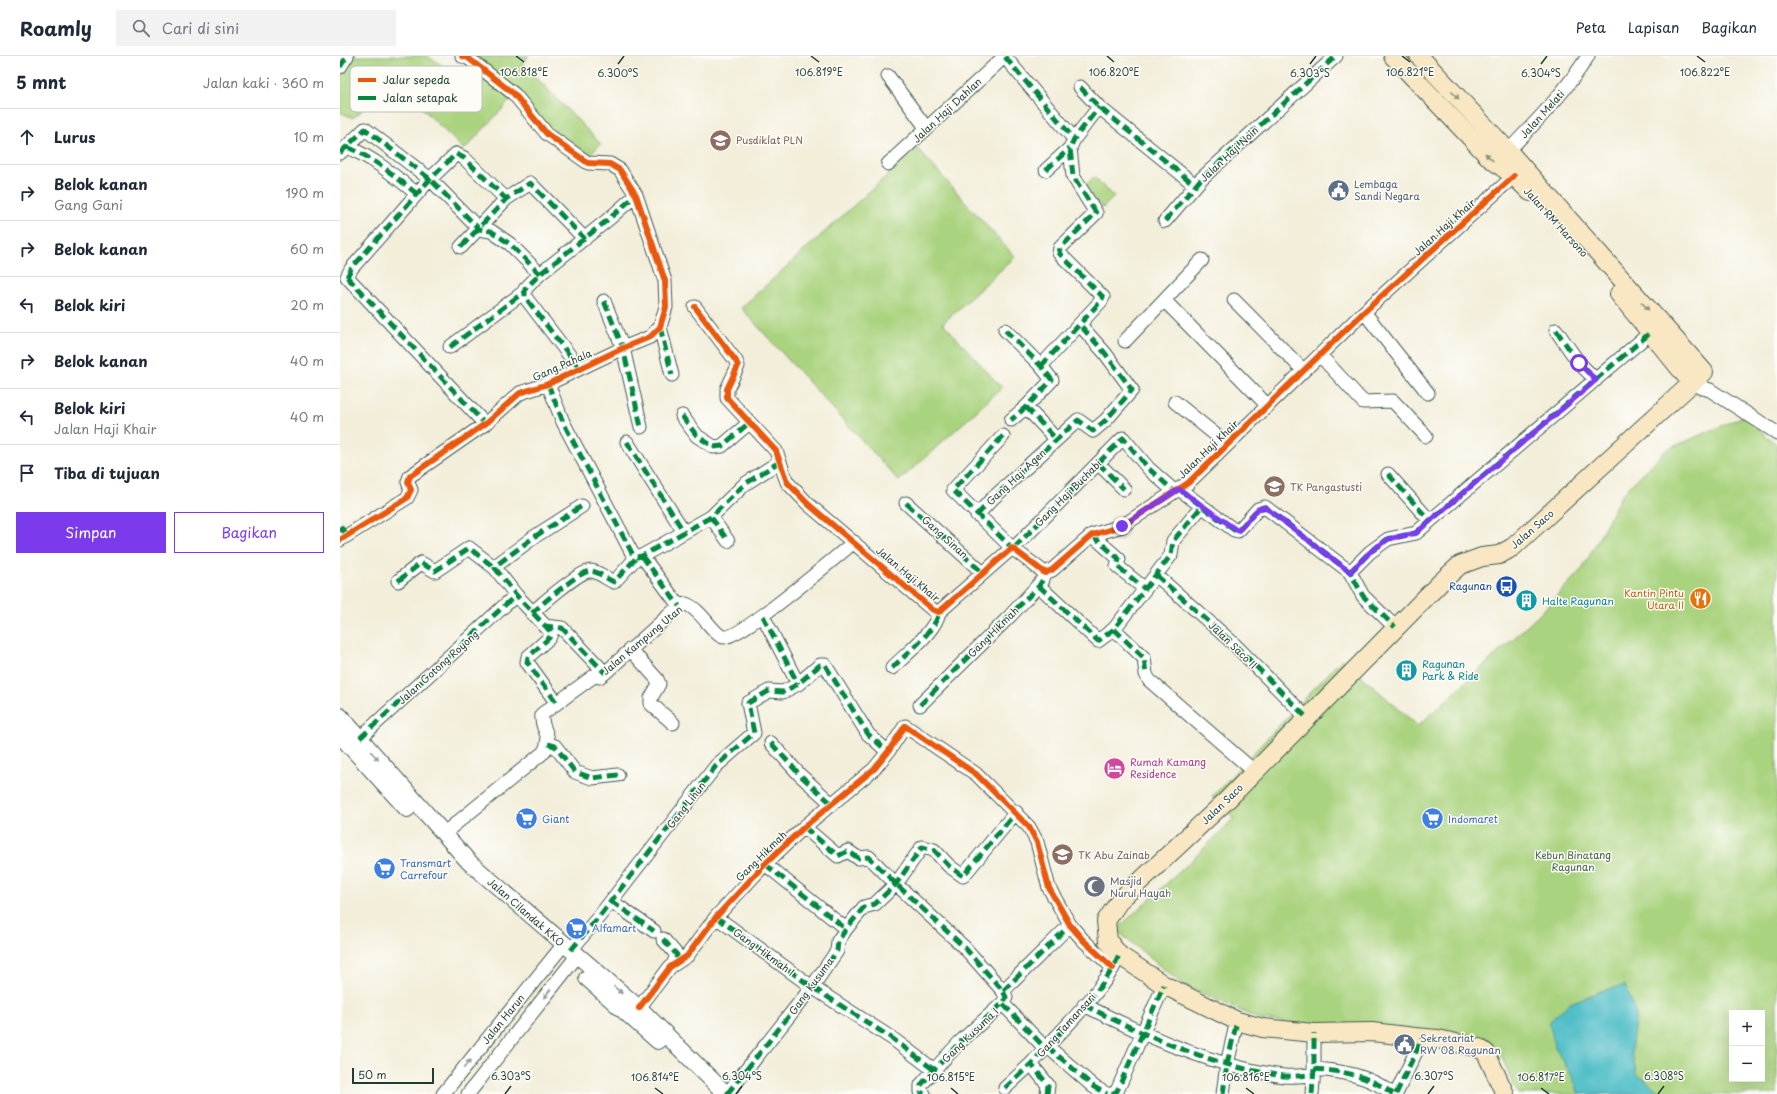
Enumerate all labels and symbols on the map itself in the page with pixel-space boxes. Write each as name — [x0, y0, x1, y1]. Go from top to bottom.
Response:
text: 106.818°E — [500, 64, 548, 79]
text: 106.819°E — [795, 64, 843, 79]
text: 106.820°E — [1088, 64, 1140, 79]
text: 106.821°E — [1386, 64, 1434, 79]
text: 106.822°E — [1680, 64, 1730, 79]
text: 6.300°S — [597, 65, 639, 80]
text: 6.303°S — [1290, 65, 1330, 80]
text: 6.304°S — [1521, 65, 1561, 80]
legend — [350, 66, 482, 112]
text: Jalur sepeda — [383, 71, 450, 88]
street label: Jalan Haji Dahlan — [909, 74, 985, 146]
street label: Jalan Melati — [1516, 86, 1567, 141]
text: Jalan setapak — [383, 89, 458, 106]
one-way arrow — [1450, 90, 1459, 100]
street label: Jalan Haji Noin — [1196, 122, 1261, 185]
school or university icon: Pusdiklat PLN — [707, 127, 733, 153]
place label: Pusdiklat PLN — [736, 132, 803, 147]
one-way arrow — [1484, 152, 1494, 162]
place label: Lembaga Sandi Negara — [1354, 176, 1420, 203]
public building icon: Lembaga Sandi Negara — [1326, 177, 1352, 203]
street label: Jalan RM Harsono — [1521, 183, 1592, 260]
street label: Jalan Haji Khair — [1409, 194, 1478, 259]
one-way arrow — [1640, 301, 1649, 311]
street label: Gang Pahala — [530, 345, 594, 384]
route start — [1570, 354, 1588, 372]
street label: Jalan Haji Khair — [1174, 416, 1242, 481]
street label: Gang Haji Agen — [983, 445, 1049, 508]
street label: Gang Haji Buchabi — [1031, 456, 1105, 530]
school or university icon: TK Pangastusti — [1262, 474, 1288, 500]
place label: TK Pangastusti — [1290, 479, 1362, 494]
street label: Jalan Saco — [1507, 505, 1557, 552]
street label: Gang Sinan — [919, 512, 972, 561]
route end — [1113, 517, 1131, 535]
street label: Jalan Haji Khair — [873, 543, 944, 605]
bus stop icon: Ragunan — [1494, 573, 1520, 599]
place label: Ragunan — [1449, 578, 1492, 593]
place label: Kantin Pintu Utara II — [1624, 585, 1684, 612]
restaurant icon: Kantin Pintu Utara II — [1687, 586, 1713, 612]
building icon: Halte Ragunan — [1513, 588, 1539, 614]
place label: Halte Ragunan — [1542, 593, 1614, 608]
street label: Jalan Kampung Utan — [598, 601, 685, 678]
street label: Gang Hikmah — [964, 603, 1022, 660]
street label: Jalan Saco II — [1206, 618, 1261, 672]
street label: Jalan Gotong Royong — [394, 626, 482, 708]
place label: Ragunan Park & Ride — [1422, 656, 1479, 683]
building icon: Ragunan Park & Ride — [1393, 657, 1419, 683]
one-way arrow — [370, 750, 379, 761]
place label: Rumah Kamang Residence — [1130, 754, 1206, 781]
hotel icon: Rumah Kamang Residence — [1102, 755, 1128, 781]
street label: Gang Lihun — [663, 778, 709, 831]
street label: Jalan Saco — [1197, 780, 1246, 827]
supermarket icon: Giant — [513, 806, 539, 832]
supermarket icon: Indomaret — [1419, 806, 1445, 832]
place label: Giant — [542, 811, 569, 826]
place label: Indomaret — [1448, 811, 1498, 826]
street label: Gang Hikmah — [732, 827, 790, 884]
school or university icon: TK Abu Zainab — [1049, 842, 1075, 868]
place label: TK Abu Zainab — [1078, 847, 1150, 862]
park label: Kebun Binatang Ragunan — [1535, 847, 1611, 874]
place label: Transmart Carrefour — [400, 855, 451, 882]
supermarket icon: Transmart Carrefour — [371, 856, 397, 882]
place label: Masjid Nurul Hayah — [1110, 873, 1171, 900]
street label: Jalan Cilandak KKO — [485, 874, 568, 949]
mosque icon: Masjid Nurul Hayah — [1082, 874, 1108, 900]
supermarket icon: Alfamart — [564, 915, 590, 941]
place label: Alfamart — [592, 920, 636, 935]
street label: Gang Hikmah I — [730, 924, 798, 979]
street label: Gang Kusuma — [785, 953, 837, 1017]
one-way arrow — [612, 985, 623, 994]
one-way arrow — [542, 989, 551, 1000]
street label: Gang Tamansari — [1033, 989, 1099, 1060]
street label: Jalan Harun — [478, 990, 527, 1047]
street label: Gang Kusuma I — [938, 1004, 1001, 1066]
place label: Sekretariat RW 08 Ragunan — [1420, 1030, 1501, 1057]
public building icon: Sekretariat RW 08 Ragunan — [1391, 1031, 1417, 1057]
one-way arrow — [463, 1058, 472, 1069]
scale bar — [352, 1066, 434, 1085]
text: 6.303°S — [491, 1068, 531, 1083]
text: 6.304°S — [722, 1068, 762, 1083]
text: 6.307°S — [1414, 1068, 1454, 1083]
text: 6.308°S — [1644, 1068, 1684, 1083]
text: 106.814°E — [631, 1069, 679, 1084]
text: 106.815°E — [927, 1069, 975, 1084]
text: 106.816°E — [1222, 1069, 1270, 1084]
text: 106.817°E — [1517, 1069, 1565, 1084]

